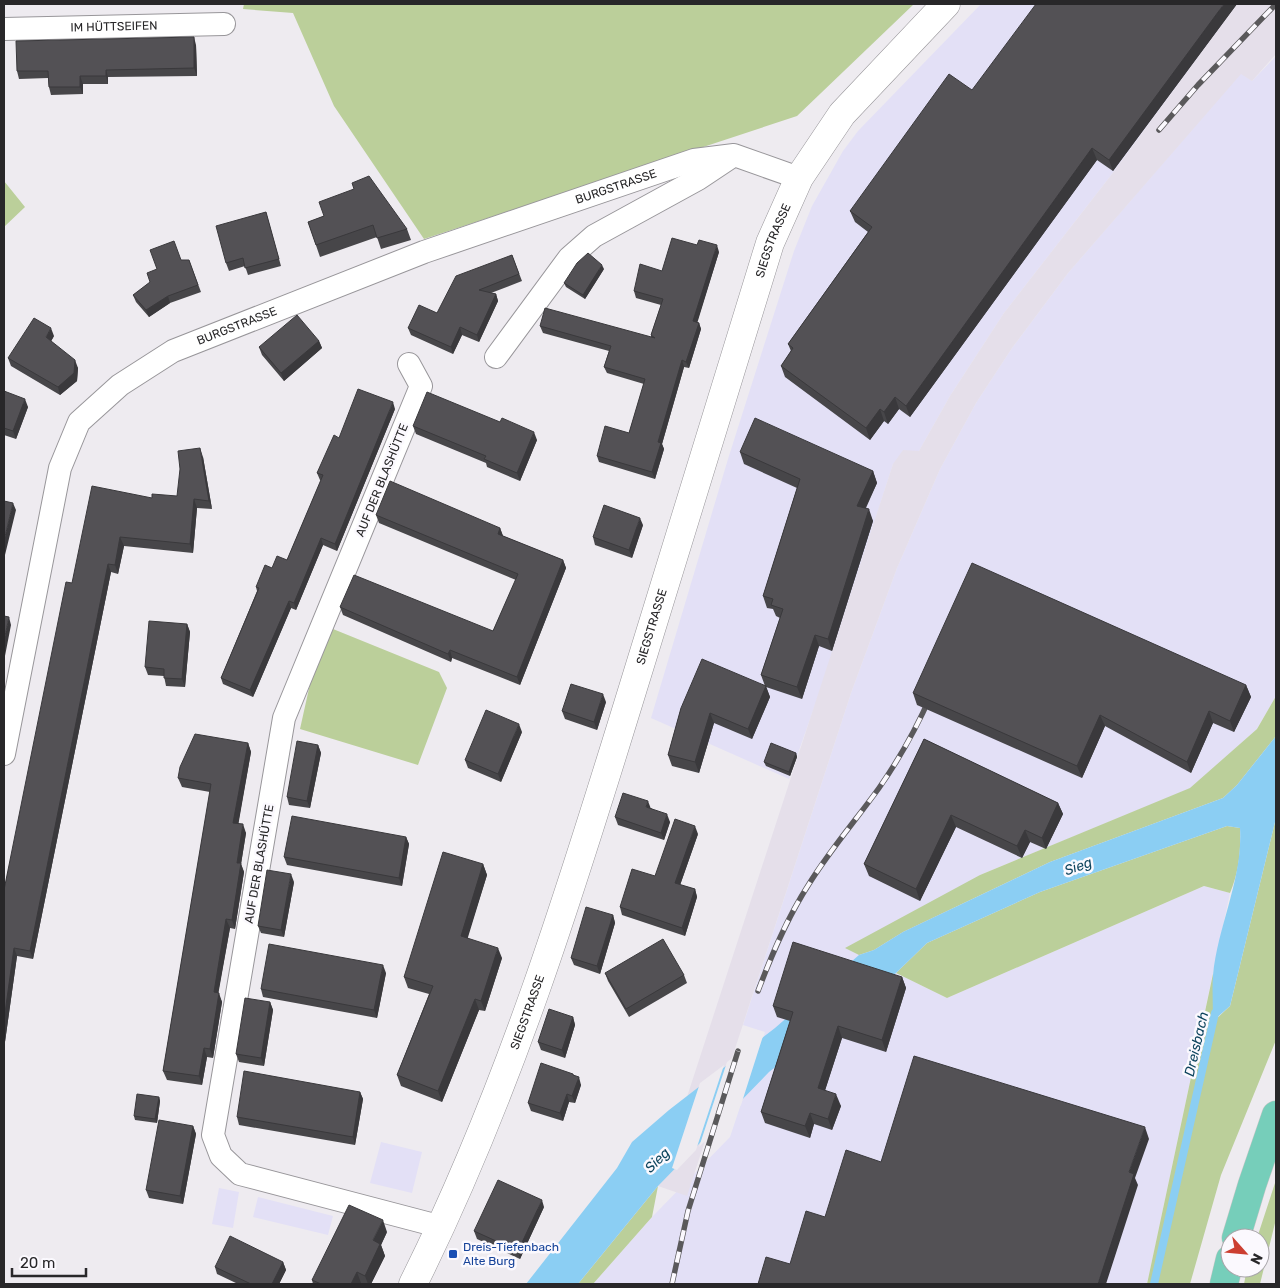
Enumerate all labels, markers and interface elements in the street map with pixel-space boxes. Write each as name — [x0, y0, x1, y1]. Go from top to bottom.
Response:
street label: IM HÜTTSEIFEN — [70, 19, 158, 34]
street label: BURGSTRASSE — [574, 166, 658, 207]
street label: SIEGSTRASSE — [753, 201, 794, 279]
street label: BURGSTRASSE — [195, 304, 279, 348]
street label: AUF DER BLASHÜTTE — [353, 421, 411, 539]
street label: SIEGSTRASSE — [633, 587, 670, 666]
street label: AUF DER BLASHÜTTE — [242, 803, 276, 925]
water label: Sieg — [1062, 854, 1094, 879]
street label: SIEGSTRASSE — [507, 973, 547, 1052]
water label: Dreisbach — [1181, 1010, 1212, 1078]
water label: Sieg — [641, 1144, 673, 1176]
north arrow — [1220, 1228, 1270, 1278]
place label: Dreis-Tiefenbach Alte Burg — [463, 1240, 559, 1268]
scale bar — [12, 1246, 86, 1278]
marker: Dreis-Tiefenbach Alte Burg — [447, 1248, 459, 1260]
text: N — [1246, 1250, 1266, 1267]
text: 20 m — [20, 1254, 55, 1272]

